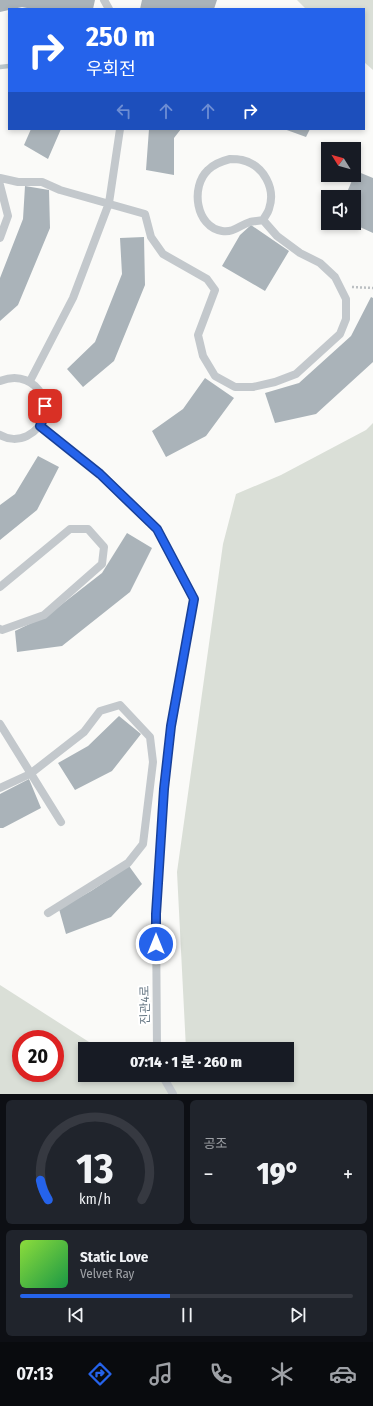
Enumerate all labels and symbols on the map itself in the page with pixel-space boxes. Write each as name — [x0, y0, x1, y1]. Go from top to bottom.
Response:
north arrow — [321, 142, 361, 182]
pin — [28, 389, 62, 423]
position arrow — [135, 923, 177, 965]
street label: 진관4로 — [138, 985, 152, 1025]
speed limit sign: 20 — [12, 1030, 64, 1082]

